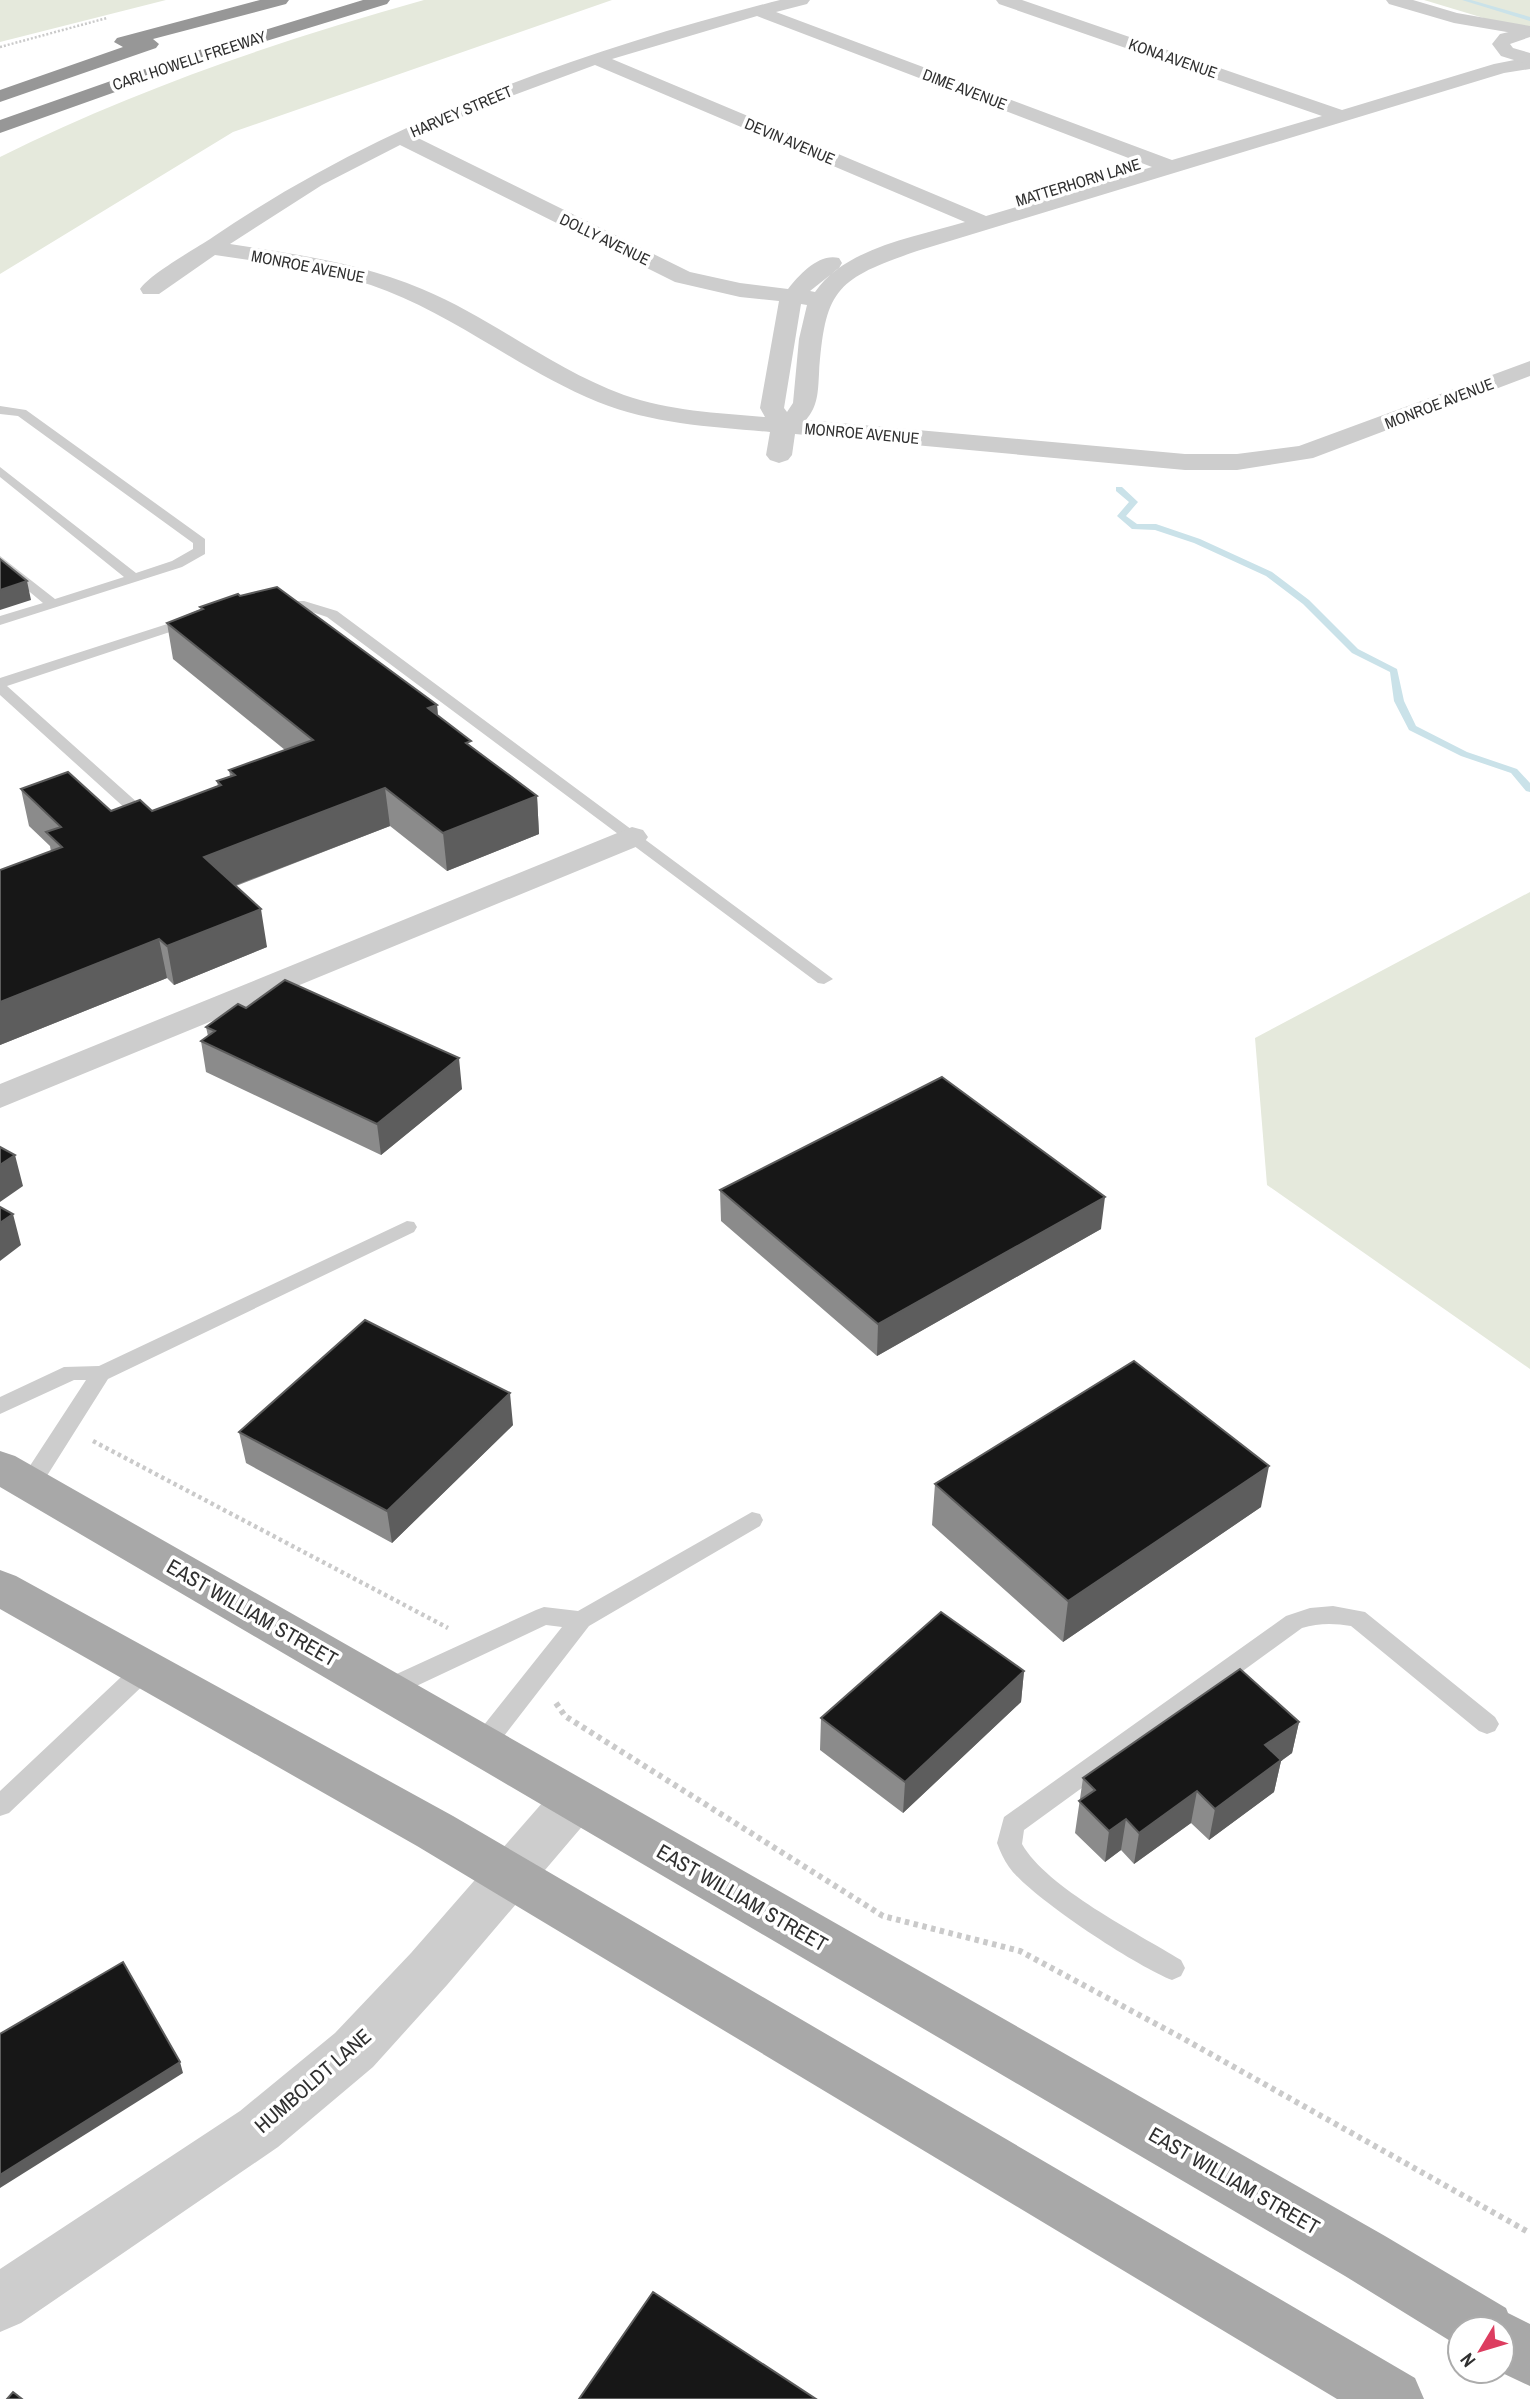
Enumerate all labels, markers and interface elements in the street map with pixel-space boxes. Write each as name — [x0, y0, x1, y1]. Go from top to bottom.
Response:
street label: CARL HOWELL FREEWAY — [109, 25, 269, 95]
street label: KONA AVENUE — [1126, 33, 1220, 83]
street label: DIME AVENUE — [920, 63, 1010, 115]
street label: HARVEY STREET — [407, 80, 515, 142]
street label: DEVIN AVENUE — [742, 112, 838, 170]
street label: MATTERHORN LANE — [1013, 153, 1143, 211]
street label: DOLLY AVENUE — [556, 208, 654, 270]
street label: MONROE AVENUE — [249, 244, 367, 288]
street label: MONROE AVENUE — [1381, 372, 1497, 434]
street label: MONROE AVENUE — [804, 417, 920, 449]
street label: EAST WILLIAM STREET — [161, 1552, 343, 1674]
street label: EAST WILLIAM STREET — [651, 1837, 833, 1959]
street label: HUMBOLDT LANE — [248, 2022, 377, 2139]
street label: EAST WILLIAM STREET — [1143, 2120, 1325, 2242]
north arrow — [1446, 2315, 1516, 2385]
text: N — [1454, 2348, 1481, 2373]

